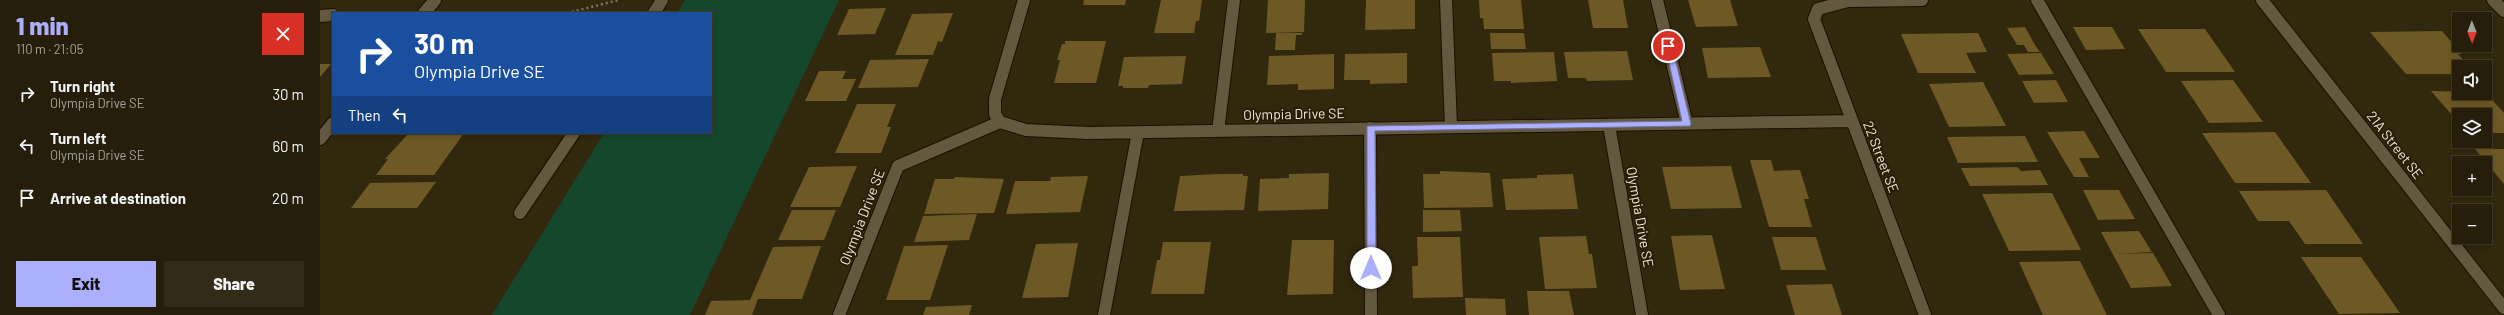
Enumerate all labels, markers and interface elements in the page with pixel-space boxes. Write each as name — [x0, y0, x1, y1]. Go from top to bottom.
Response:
text: 1 min — [16, 11, 69, 40]
north arrow — [2452, 12, 2492, 52]
map controls — [2452, 12, 2492, 244]
button: close — [262, 13, 304, 55]
text: 30 m — [414, 26, 474, 60]
icon: right — [348, 28, 400, 80]
pin — [1651, 29, 1685, 63]
icon: arrive — [1657, 35, 1679, 57]
text: 110 m · 21:05 — [16, 41, 84, 57]
text: Olympia Drive SE — [414, 60, 545, 82]
button: sound — [2452, 60, 2492, 100]
text: Turn right — [50, 77, 115, 95]
icon: right — [16, 83, 38, 105]
text: 30 m — [272, 85, 304, 103]
text: Olympia Drive SE — [50, 95, 145, 111]
icon: left — [389, 104, 411, 126]
street label: Olympia Drive SE — [1243, 104, 1345, 123]
text: Then — [348, 106, 381, 124]
street label: 21A Street SE — [2364, 107, 2427, 182]
button: layers — [2452, 108, 2492, 148]
street label: 22 Street SE — [1860, 119, 1903, 195]
text: Turn left — [50, 129, 106, 147]
icon: left — [16, 135, 38, 157]
text: 60 m — [272, 137, 304, 155]
text: Olympia Drive SE — [50, 147, 145, 163]
button: + — [2452, 156, 2492, 196]
street label: Olympia Drive SE — [1623, 165, 1658, 269]
street label: Olympia Drive SE — [835, 166, 888, 267]
icon: arrive — [16, 187, 38, 209]
text: Arrive at destination — [50, 189, 186, 207]
text: 20 m — [272, 189, 304, 207]
button: − — [2452, 204, 2492, 244]
position arrow — [1350, 247, 1392, 289]
button: Exit — [16, 261, 156, 307]
button: Share — [164, 261, 304, 307]

